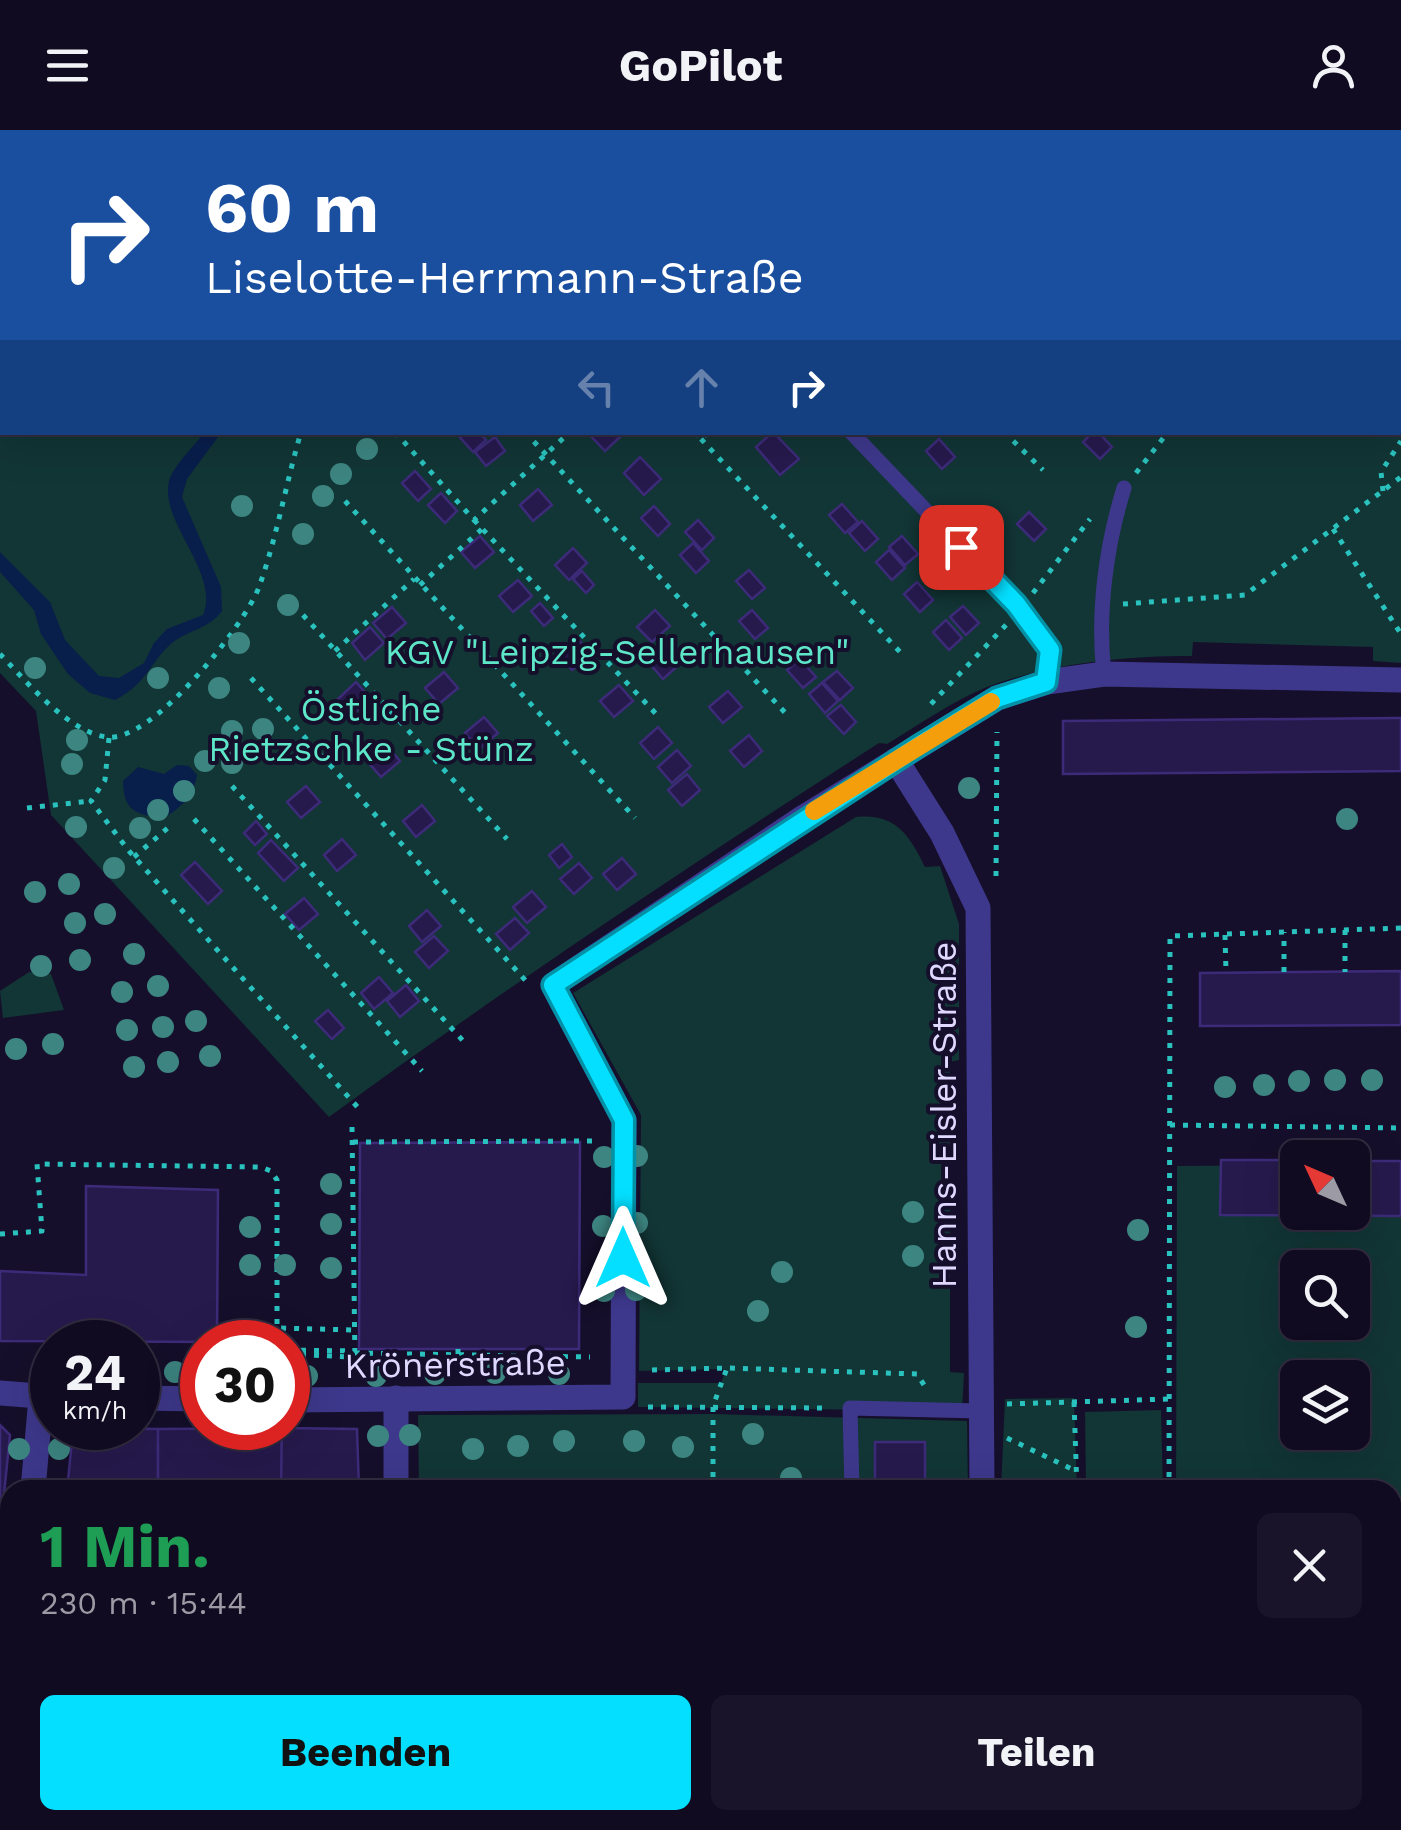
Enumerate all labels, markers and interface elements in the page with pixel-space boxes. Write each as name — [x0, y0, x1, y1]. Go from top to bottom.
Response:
icon: menu — [40, 38, 95, 93]
icon: person — [1306, 38, 1361, 93]
text: GoPilot — [619, 39, 782, 92]
text: 60 m — [205, 167, 379, 249]
icon: right — [40, 170, 170, 300]
text: Liselotte-Herrmann-Straße — [205, 251, 804, 304]
icon: left — [569, 360, 624, 415]
icon: ahead — [674, 360, 729, 415]
icon: right — [779, 360, 834, 415]
pin — [919, 505, 1004, 590]
icon: arrive — [934, 520, 989, 575]
park label: KGV "Leipzig-Sellerhausen" — [385, 631, 849, 673]
park label: Östliche Rietzschke - Stünz — [208, 688, 534, 770]
street label: Hanns-Eisler-Straße — [923, 941, 965, 1289]
north arrow — [1280, 1140, 1370, 1230]
map controls — [1280, 1140, 1370, 1450]
position arrow — [571, 1206, 675, 1310]
button: search — [1280, 1250, 1370, 1340]
speed limit sign: 30 — [180, 1320, 310, 1450]
street label: Krönerstraße — [344, 1341, 566, 1387]
text: 24 — [64, 1343, 126, 1402]
button: layers — [1280, 1360, 1370, 1450]
text: km/h — [63, 1396, 127, 1425]
text: 1 Min. — [40, 1511, 210, 1582]
button: close — [1257, 1513, 1362, 1618]
text: 230 m · 15:44 — [40, 1584, 247, 1622]
button: Beenden — [40, 1695, 691, 1810]
button: Teilen — [711, 1695, 1362, 1810]

